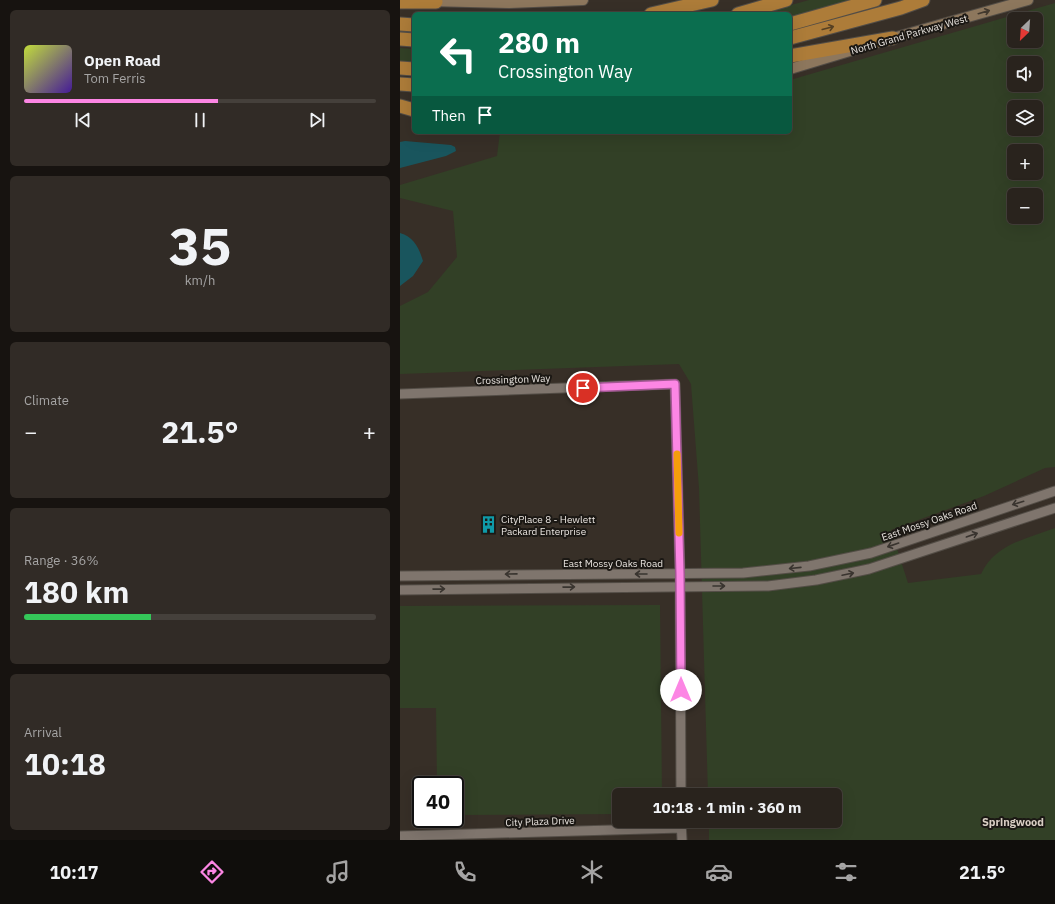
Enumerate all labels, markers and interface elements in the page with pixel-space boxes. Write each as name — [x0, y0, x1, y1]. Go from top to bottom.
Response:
one-way arrow — [977, 8, 990, 16]
street label: North Grand Parkway West — [849, 11, 969, 57]
north arrow — [1007, 12, 1043, 48]
map controls — [1007, 12, 1043, 224]
text: 280 m — [498, 24, 580, 61]
one-way arrow — [821, 24, 834, 31]
icon: left — [432, 28, 484, 80]
text: Open Road — [84, 51, 161, 70]
button: sound — [1007, 56, 1043, 92]
text: Crossington Way — [498, 60, 633, 83]
text: Tom Ferris — [84, 70, 146, 87]
button: layers — [1007, 100, 1043, 136]
icon: arrive — [474, 104, 496, 126]
text: Then — [432, 106, 466, 125]
icon: previous — [72, 109, 94, 131]
icon: pause — [189, 109, 211, 131]
icon: next — [306, 109, 328, 131]
button: + — [1007, 144, 1043, 180]
button: − — [1007, 188, 1043, 224]
text: 35 — [169, 212, 231, 279]
text: km/h — [185, 272, 215, 289]
pin — [566, 371, 600, 405]
street label: Crossington Way — [475, 372, 551, 387]
icon: arrive — [572, 377, 594, 399]
text: Climate — [24, 392, 69, 409]
text: 21.5° — [161, 412, 239, 451]
text: − — [24, 417, 37, 446]
text: + — [363, 417, 376, 446]
street label: East Mossy Oaks Road — [880, 499, 979, 544]
one-way arrow — [1011, 500, 1024, 507]
place label: CityPlace 8 - Hewlett Packard Enterprise — [501, 513, 596, 538]
building icon: CityPlace 8 - Hewlett Packard Enterprise — [478, 515, 498, 535]
one-way arrow — [965, 531, 978, 538]
one-way arrow — [887, 542, 900, 549]
text: Range · 36% — [24, 552, 98, 569]
street label: East Mossy Oaks Road — [563, 557, 663, 570]
one-way arrow — [789, 564, 802, 571]
one-way arrow — [841, 569, 854, 577]
one-way arrow — [505, 570, 518, 578]
one-way arrow — [635, 570, 648, 578]
text: 180 km — [24, 572, 129, 611]
one-way arrow — [712, 582, 725, 590]
one-way arrow — [562, 583, 575, 591]
one-way arrow — [432, 585, 445, 593]
position arrow — [660, 669, 702, 711]
text: Arrival — [24, 724, 62, 741]
text: 10:18 — [24, 744, 106, 783]
speed limit sign: 40 — [412, 776, 464, 828]
text: 10:18 · 1 min · 360 m — [653, 798, 801, 817]
street label: City Plaza Drive — [505, 814, 575, 829]
district label: Springwood — [982, 815, 1044, 829]
icon: directions — [198, 858, 226, 886]
icon: music — [324, 858, 352, 886]
icon: phone — [451, 858, 479, 886]
icon: climate — [578, 858, 606, 886]
icon: car — [705, 858, 733, 886]
icon: filters — [832, 858, 860, 886]
text: 10:17 — [49, 861, 99, 884]
text: 21.5° — [959, 861, 1006, 884]

